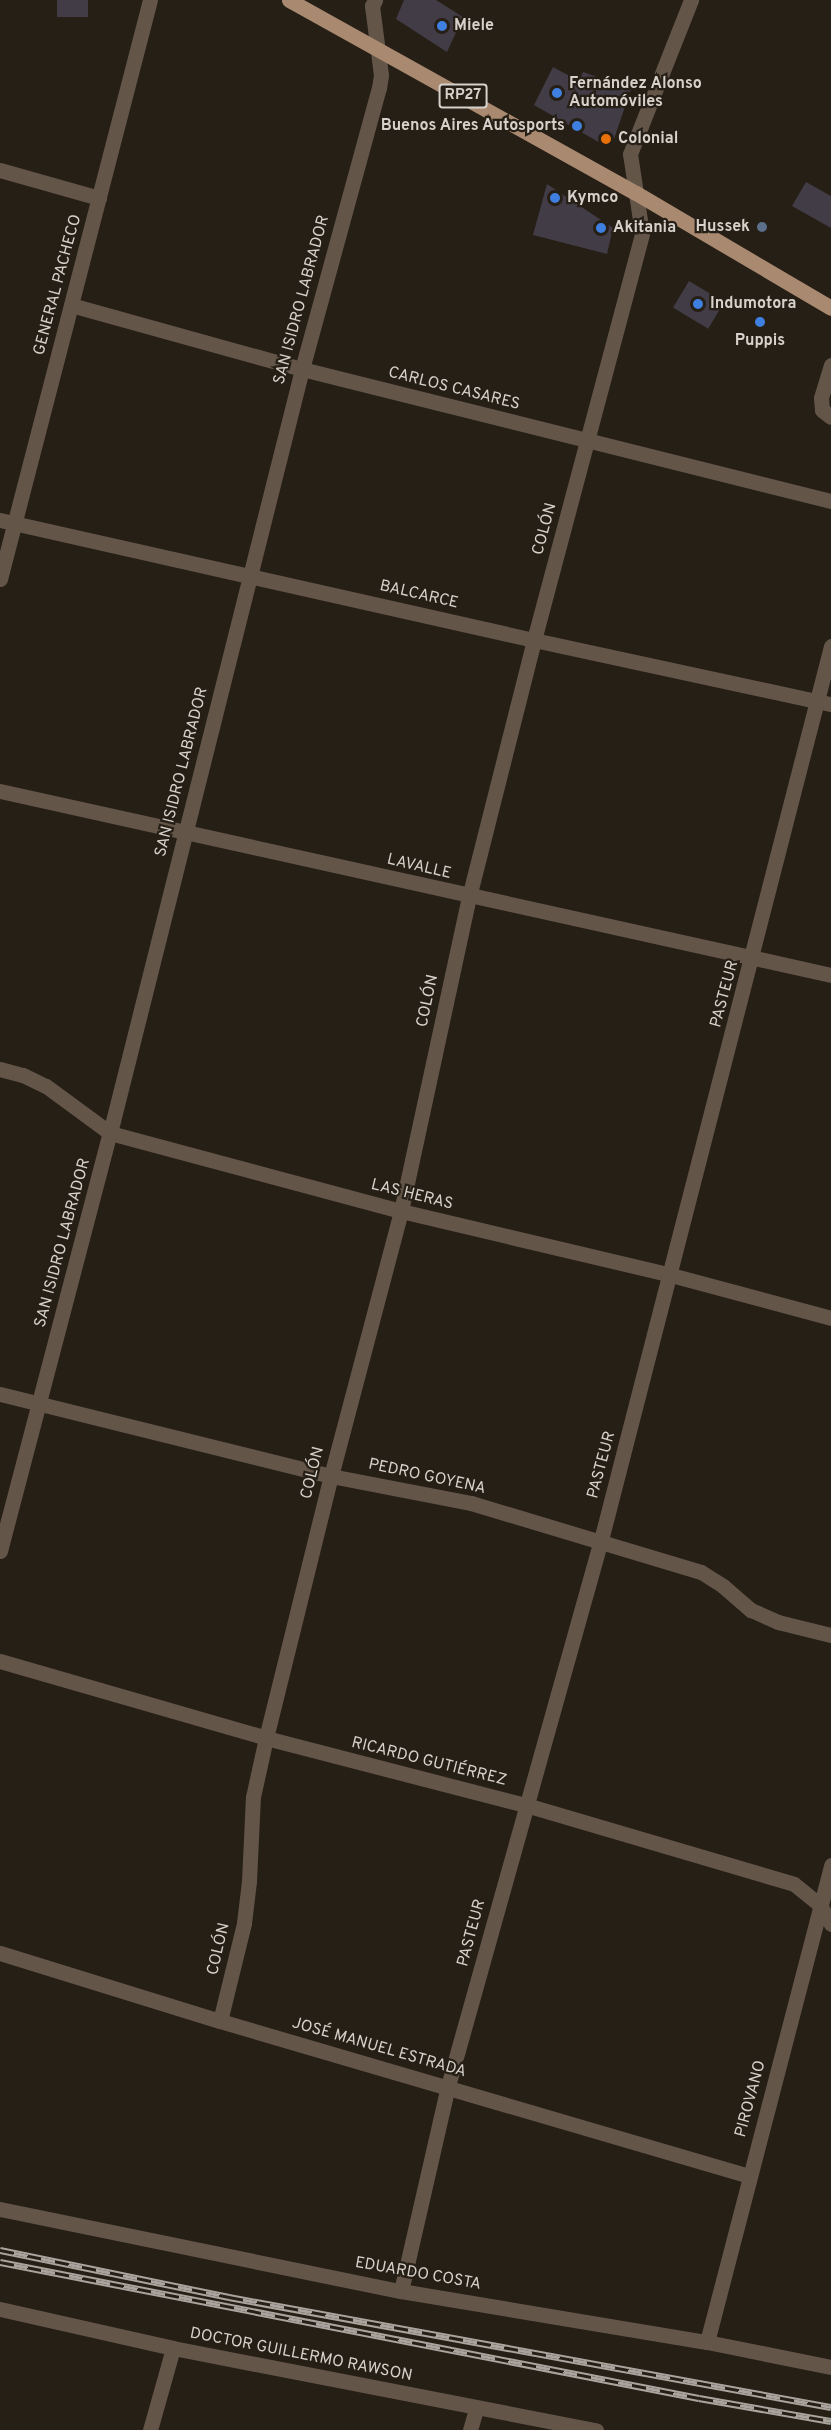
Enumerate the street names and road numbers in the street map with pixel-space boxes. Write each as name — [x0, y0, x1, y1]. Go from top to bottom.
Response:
road number: RP27 — [438, 84, 488, 108]
street label: GENERAL PACHECO — [30, 212, 86, 358]
street label: SAN ISIDRO LABRADOR — [270, 213, 334, 387]
street label: CARLOS CASARES — [386, 363, 522, 415]
street label: COLÓN — [529, 501, 561, 557]
street label: BALCARCE — [378, 577, 460, 613]
street label: SAN ISIDRO LABRADOR — [152, 685, 212, 859]
street label: LAVALLE — [385, 850, 453, 884]
street label: PASTEUR — [707, 958, 743, 1030]
street label: COLÓN — [413, 973, 443, 1029]
street label: SAN ISIDRO LABRADOR — [31, 1156, 95, 1330]
street label: LAS HERAS — [369, 1176, 455, 1214]
street label: PASTEUR — [584, 1429, 620, 1501]
street label: COLÓN — [297, 1445, 329, 1501]
street label: PEDRO GOYENA — [366, 1455, 488, 1499]
street label: RICARDO GUTIÉRREZ — [349, 1733, 509, 1791]
street label: PASTEUR — [454, 1897, 490, 1969]
street label: COLÓN — [204, 1921, 234, 1977]
street label: JOSÉ MANUEL ESTRADA — [289, 2014, 469, 2082]
street label: PIROVANO — [732, 2059, 770, 2139]
street label: EDUARDO COSTA — [353, 2253, 483, 2295]
street label: DOCTOR GUILLERMO RAWSON — [188, 2324, 414, 2386]

